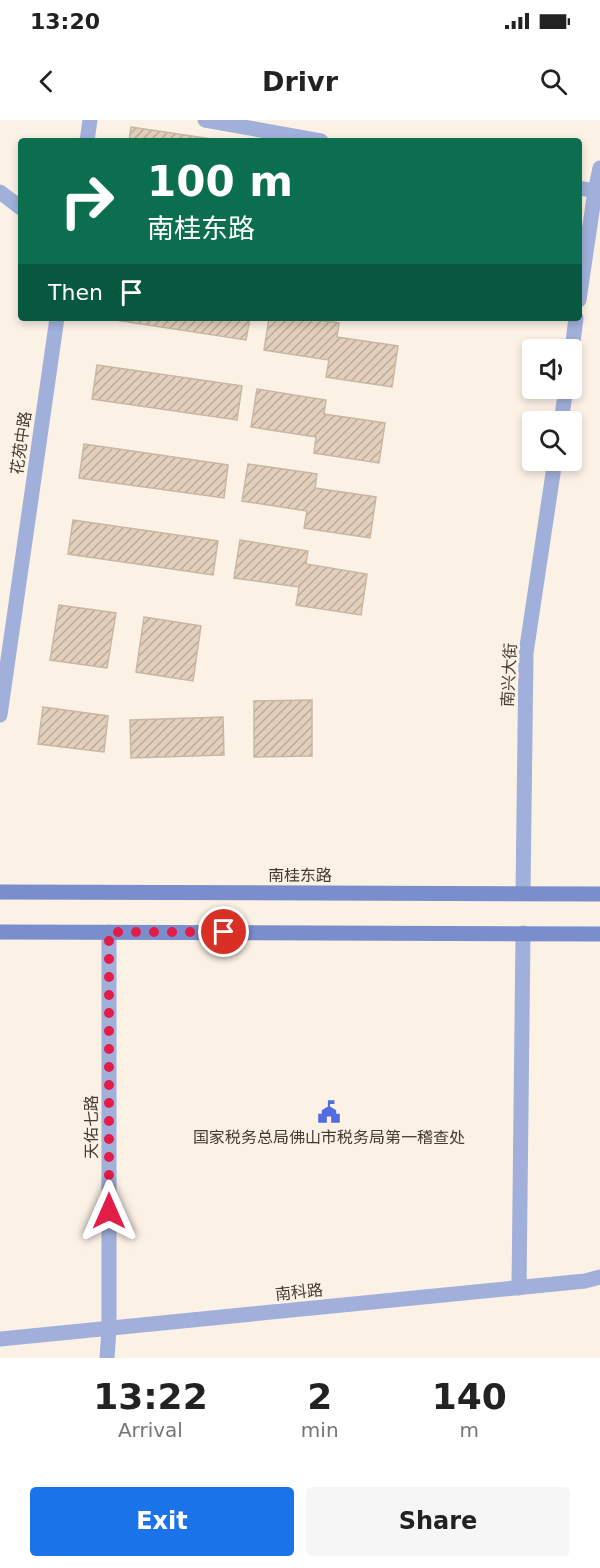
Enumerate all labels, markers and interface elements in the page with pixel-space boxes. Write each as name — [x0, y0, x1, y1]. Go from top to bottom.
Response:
text: 13:20 — [30, 9, 100, 34]
icon: back — [30, 65, 63, 98]
icon: search — [537, 65, 570, 98]
text: Drivr — [262, 66, 338, 97]
text: 100 m — [147, 157, 293, 206]
icon: right — [48, 162, 126, 240]
text: 南桂东路 — [147, 213, 255, 244]
icon: arrive — [115, 276, 148, 309]
text: Then — [48, 280, 103, 305]
map controls — [522, 339, 582, 471]
button: sound — [522, 339, 582, 399]
street label: 花苑中路 — [7, 410, 35, 476]
button: search — [522, 411, 582, 471]
street label: 南兴大街 — [498, 643, 520, 707]
street label: 南桂东路 — [268, 866, 332, 885]
pin — [198, 906, 249, 957]
icon: arrive — [207, 915, 240, 948]
street label: 天佑七路 — [82, 1095, 101, 1159]
public building icon: 国家税务总局佛山市税务局第一稽查处 — [316, 1099, 342, 1125]
place label: 国家税务总局佛山市税务局第一稽查处 — [193, 1128, 465, 1147]
position arrow — [77, 1179, 141, 1243]
street label: 南科路 — [274, 1280, 324, 1304]
text: 13:22 — [93, 1376, 208, 1417]
text: 2 — [307, 1376, 332, 1417]
text: 140 — [432, 1376, 507, 1417]
text: Arrival — [118, 1418, 183, 1442]
text: min — [301, 1418, 339, 1442]
text: m — [460, 1418, 479, 1442]
button: Exit — [30, 1487, 294, 1556]
button: Share — [306, 1487, 570, 1556]

